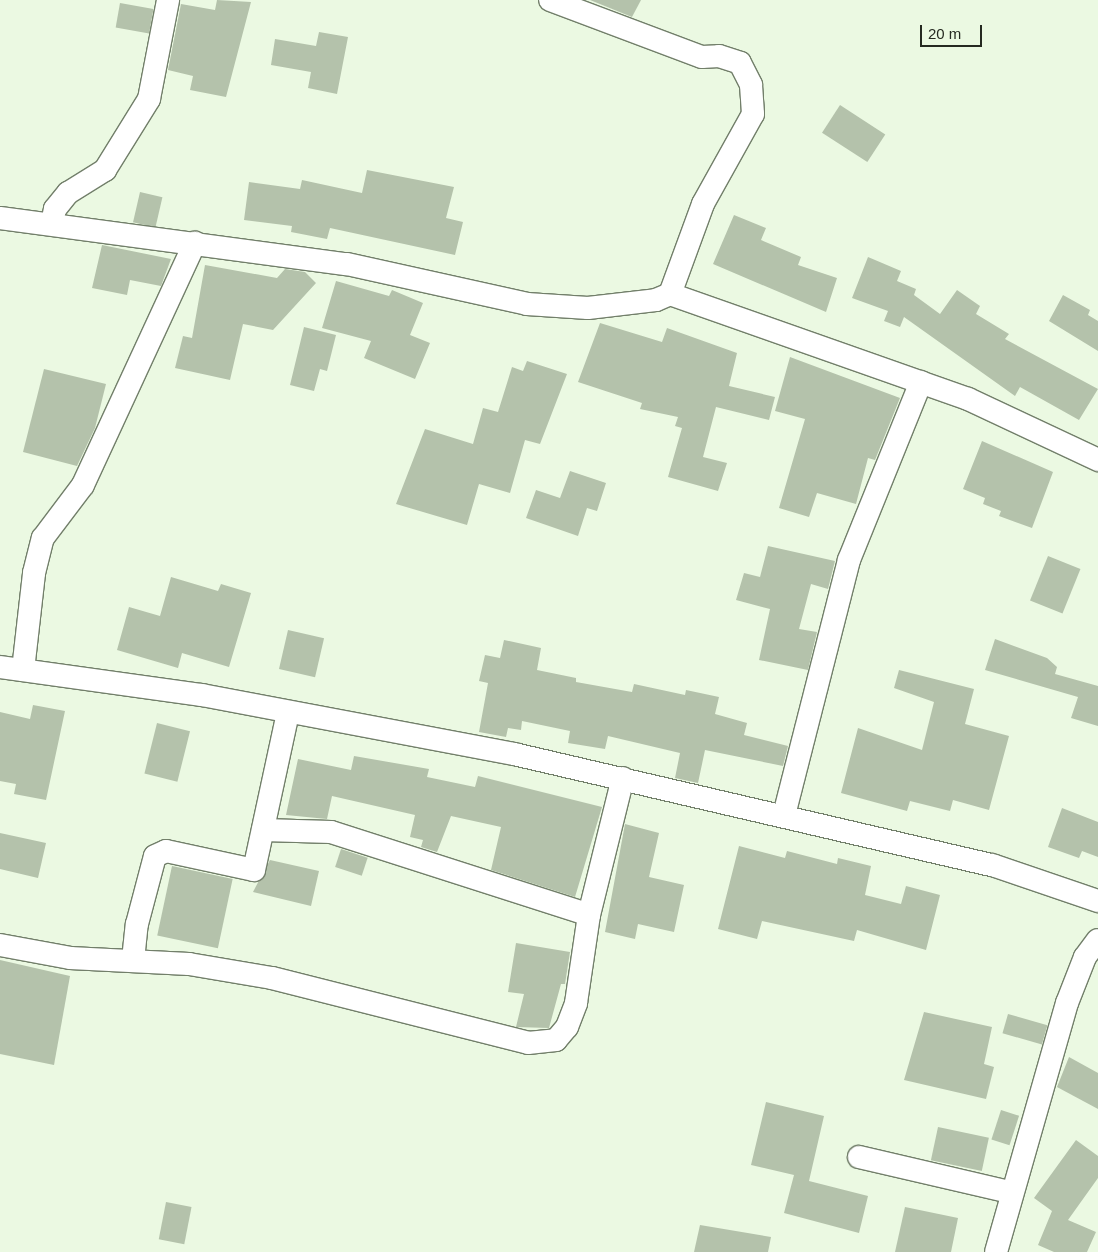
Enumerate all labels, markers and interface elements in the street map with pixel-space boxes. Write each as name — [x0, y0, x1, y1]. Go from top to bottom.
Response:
scale bar — [923, 15, 986, 47]
text: 20 m — [928, 25, 961, 42]

